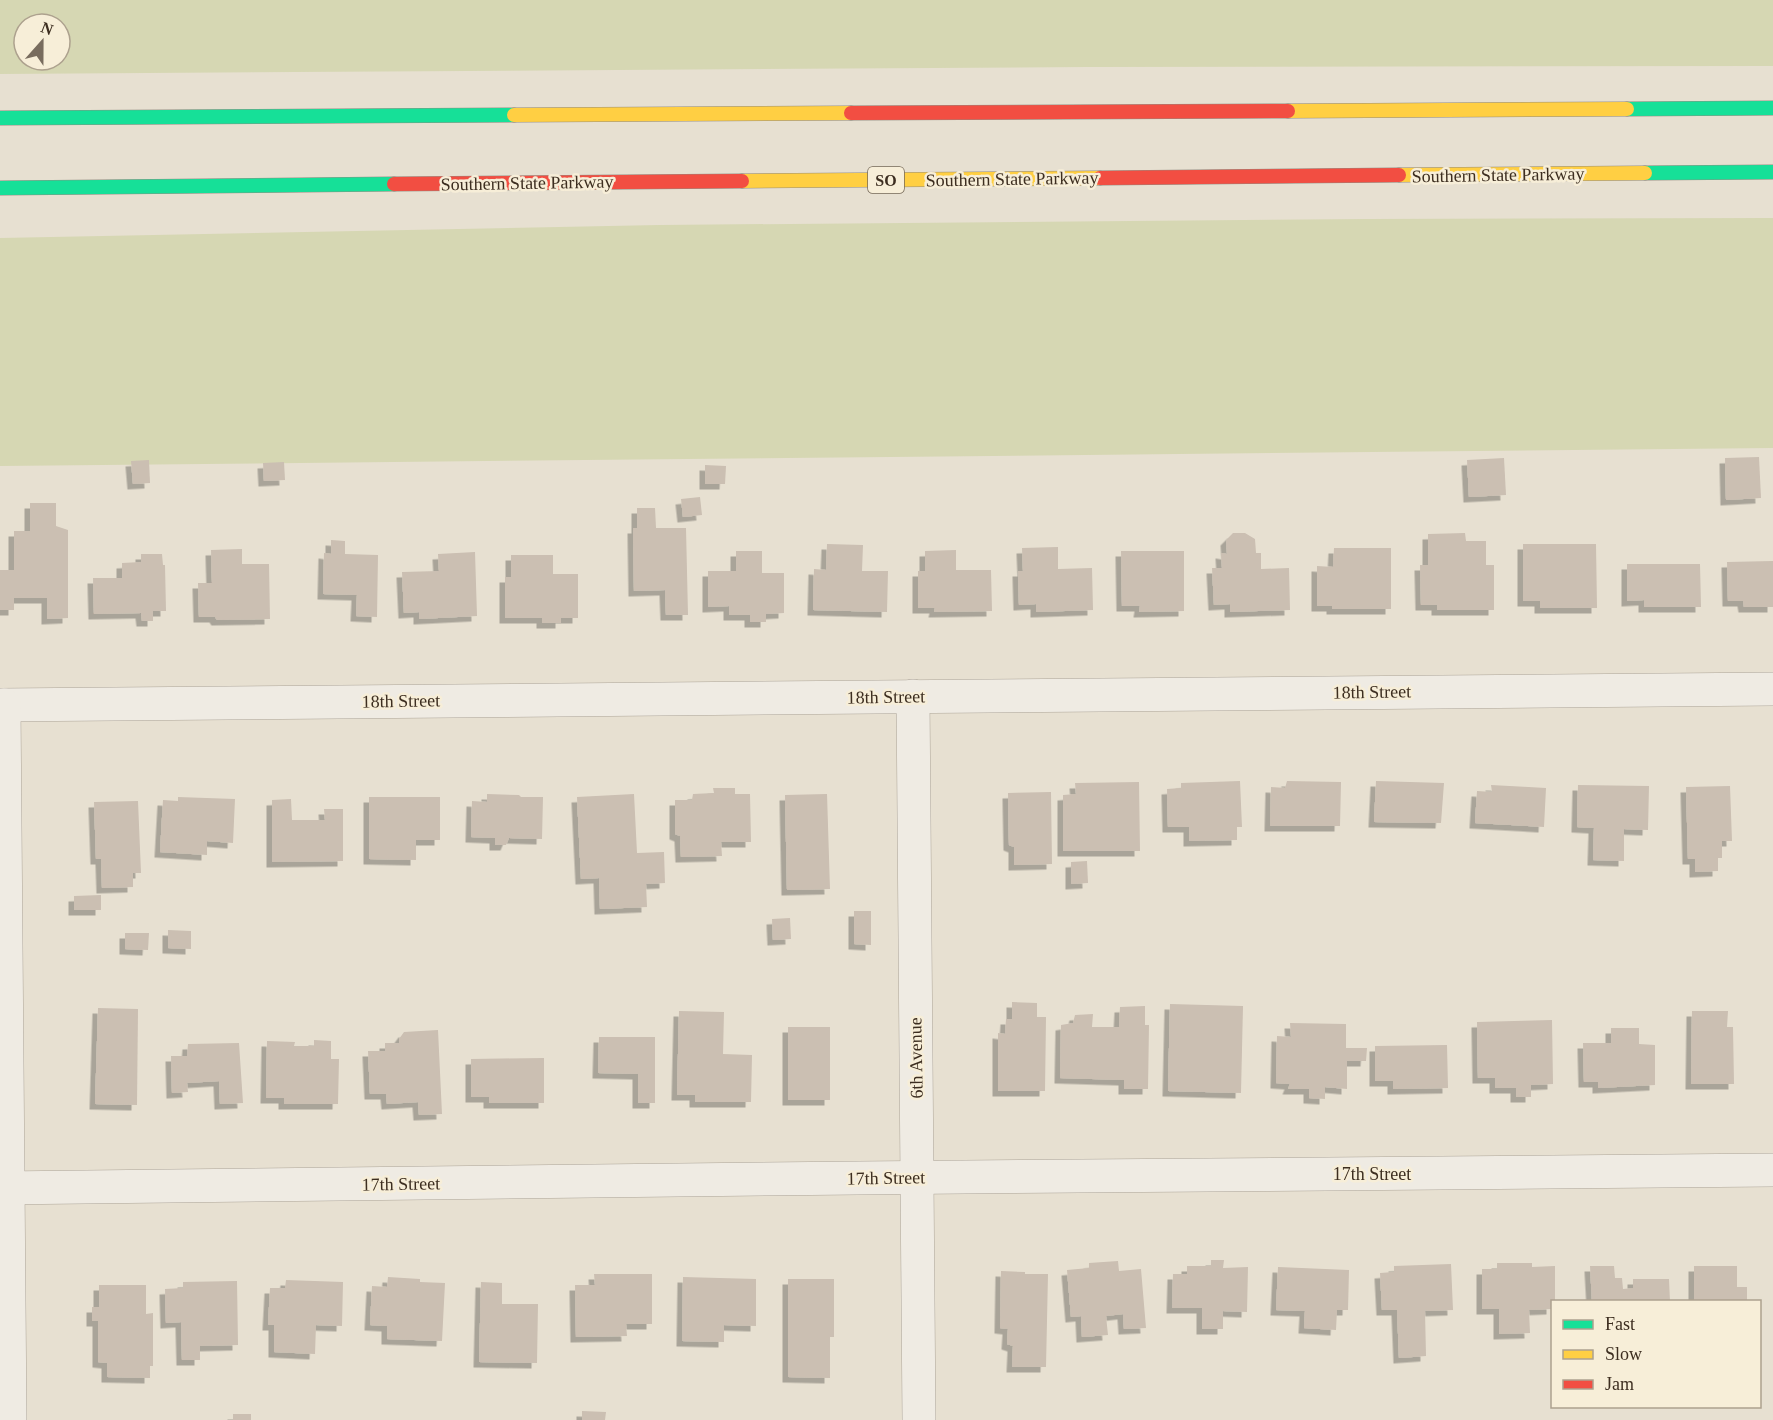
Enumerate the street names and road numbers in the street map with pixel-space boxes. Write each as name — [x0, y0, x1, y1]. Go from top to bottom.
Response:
street label: Southern State Parkway — [1411, 163, 1585, 187]
road number: SO — [868, 167, 904, 193]
street label: Southern State Parkway — [925, 167, 1099, 191]
street label: Southern State Parkway — [440, 171, 614, 195]
street label: 18th Street — [1333, 681, 1411, 703]
street label: 18th Street — [847, 686, 925, 708]
street label: 18th Street — [362, 690, 440, 712]
street label: 6th Avenue — [905, 1017, 927, 1099]
street label: 17th Street — [1333, 1164, 1411, 1184]
street label: 17th Street — [847, 1167, 925, 1189]
street label: 17th Street — [362, 1173, 440, 1195]

